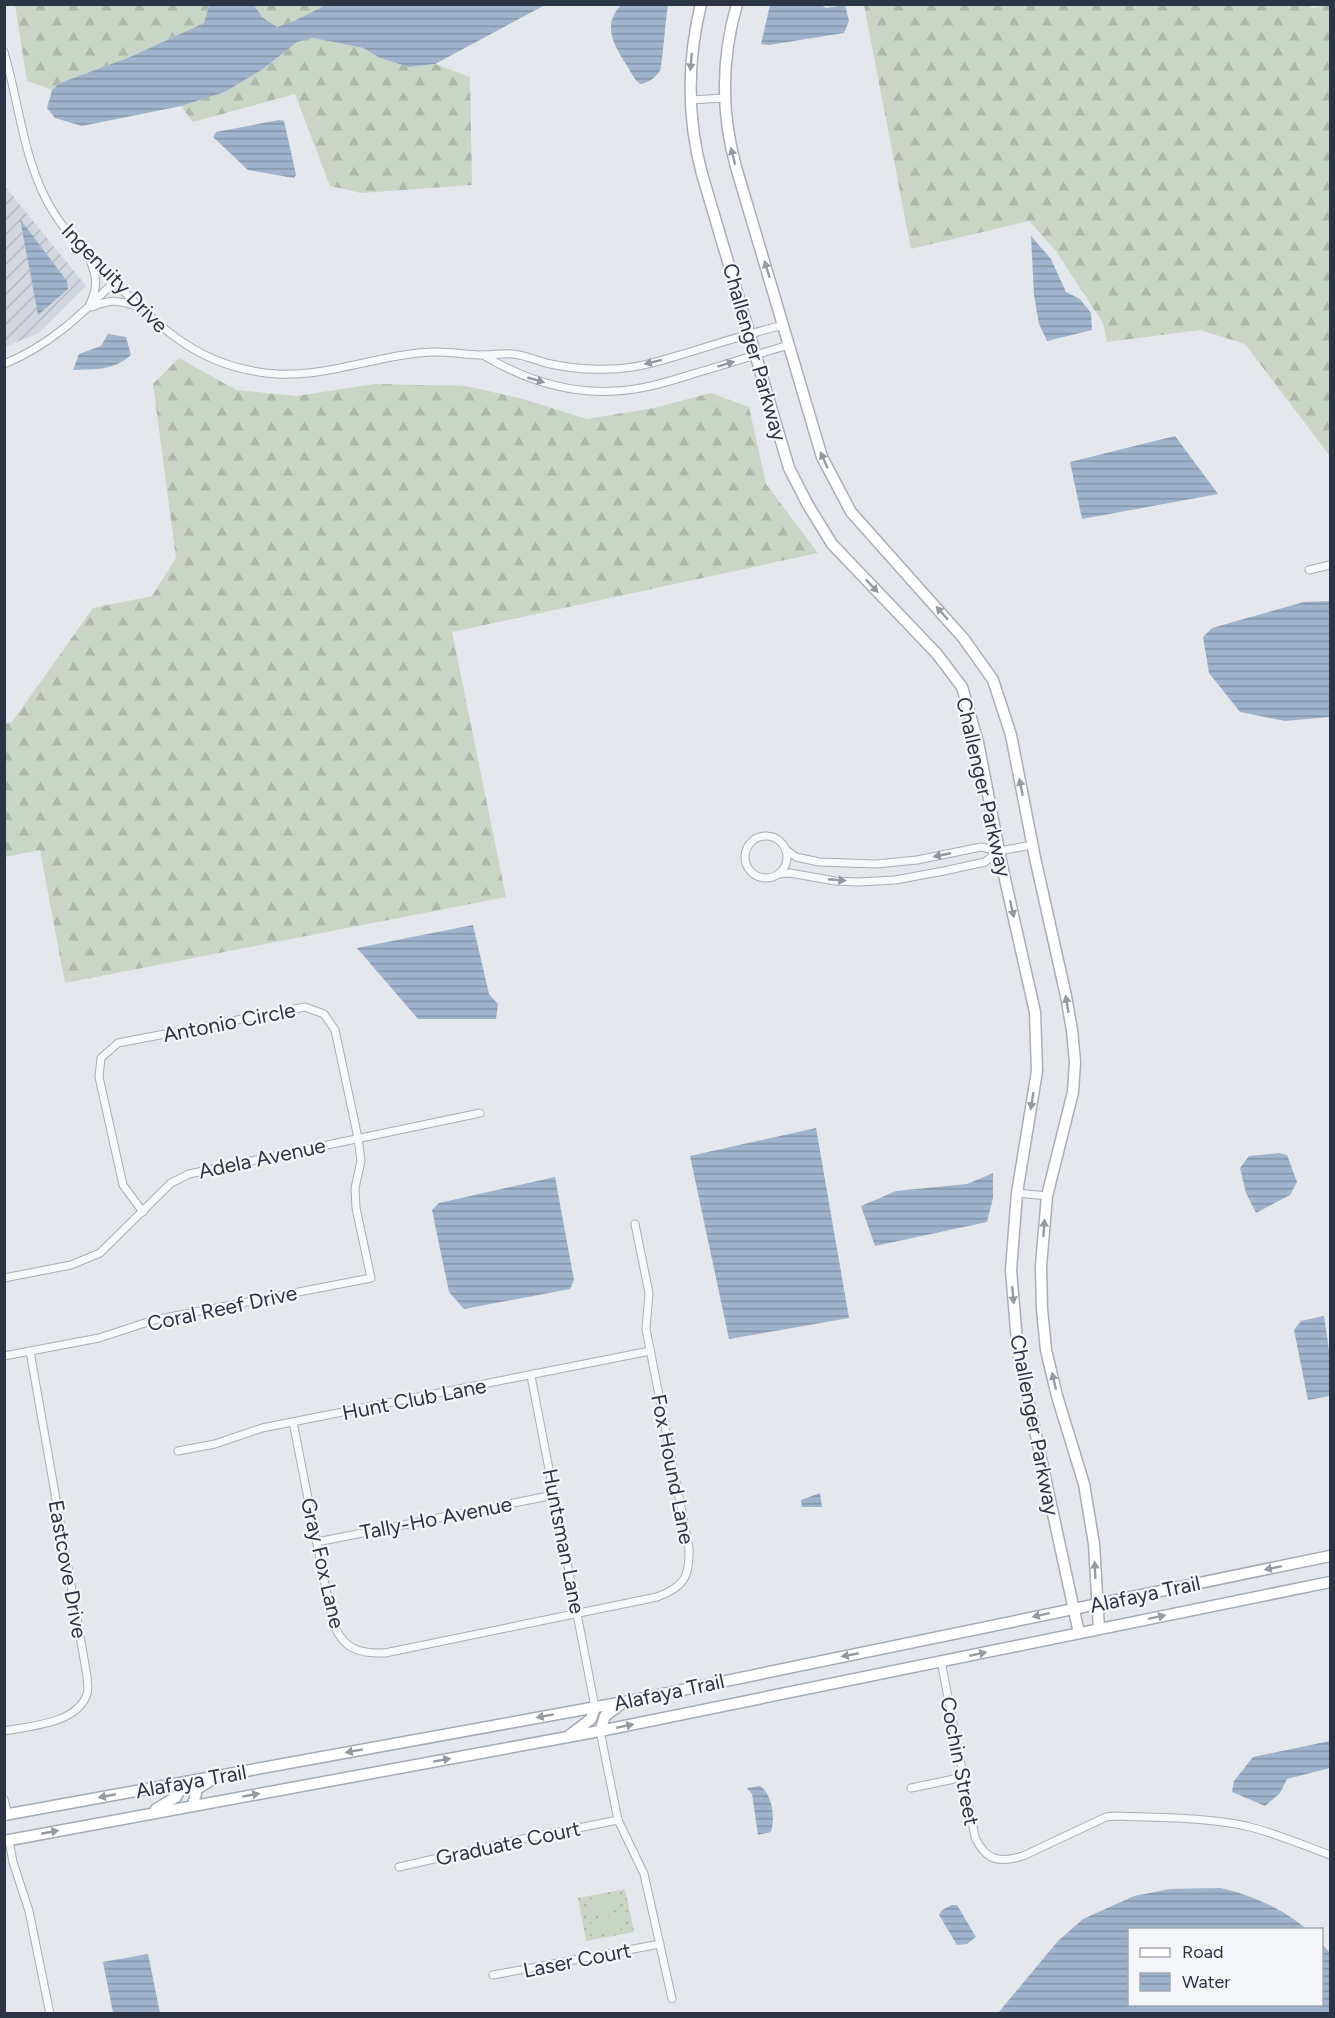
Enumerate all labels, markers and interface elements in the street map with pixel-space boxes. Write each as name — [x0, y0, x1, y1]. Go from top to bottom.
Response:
one-way arrow — [686, 53, 696, 72]
one-way arrow — [728, 146, 738, 165]
street label: Ingenuity Drive — [57, 218, 173, 338]
street label: Challenger Parkway — [718, 260, 792, 444]
one-way arrow — [762, 260, 771, 278]
one-way arrow — [644, 358, 663, 368]
one-way arrow — [717, 359, 735, 368]
one-way arrow — [527, 376, 545, 385]
one-way arrow — [819, 450, 829, 468]
one-way arrow — [865, 579, 879, 593]
one-way arrow — [935, 606, 949, 621]
street label: Challenger Parkway — [951, 695, 1017, 879]
one-way arrow — [1016, 777, 1025, 796]
one-way arrow — [932, 851, 951, 860]
one-way arrow — [828, 876, 847, 885]
one-way arrow — [1008, 900, 1017, 919]
one-way arrow — [1063, 995, 1072, 1014]
street label: Antonio Circle — [161, 997, 297, 1047]
one-way arrow — [1027, 1092, 1036, 1111]
street label: Adela Avenue — [196, 1132, 328, 1184]
one-way arrow — [1039, 1219, 1049, 1238]
street label: Coral Reef Drive — [145, 1280, 299, 1336]
one-way arrow — [1008, 1285, 1018, 1304]
street label: Challenger Parkway — [1005, 1332, 1065, 1518]
one-way arrow — [1048, 1371, 1058, 1390]
street label: Hunt Club Lane — [340, 1373, 488, 1425]
street label: Fox Hound Lane — [646, 1392, 700, 1546]
street label: Huntsman Lane — [538, 1466, 590, 1616]
street label: Tally-Ho Avenue — [358, 1491, 514, 1545]
street label: Gray Fox Lane — [296, 1495, 350, 1631]
street label: Eastcove Drive — [44, 1498, 92, 1640]
one-way arrow — [1090, 1561, 1099, 1580]
one-way arrow — [1264, 1564, 1283, 1573]
street label: Alafaya Trail — [1087, 1570, 1203, 1618]
one-way arrow — [1031, 1611, 1050, 1620]
one-way arrow — [1147, 1612, 1166, 1621]
one-way arrow — [969, 1648, 988, 1658]
one-way arrow — [840, 1651, 859, 1660]
street label: Alafaya Trail — [611, 1668, 727, 1716]
street label: Cochin Street — [935, 1694, 985, 1828]
one-way arrow — [536, 1712, 555, 1721]
one-way arrow — [616, 1721, 635, 1730]
one-way arrow — [344, 1747, 363, 1756]
one-way arrow — [433, 1755, 452, 1764]
street label: Alafaya Trail — [133, 1759, 249, 1803]
one-way arrow — [241, 1790, 260, 1799]
one-way arrow — [97, 1792, 116, 1801]
street label: Graduate Court — [433, 1815, 583, 1871]
one-way arrow — [40, 1827, 59, 1836]
legend — [1128, 1928, 1323, 2006]
street label: Laser Court — [521, 1937, 633, 1983]
text: Road — [1182, 1941, 1223, 1963]
text: Water — [1182, 1971, 1230, 1993]

